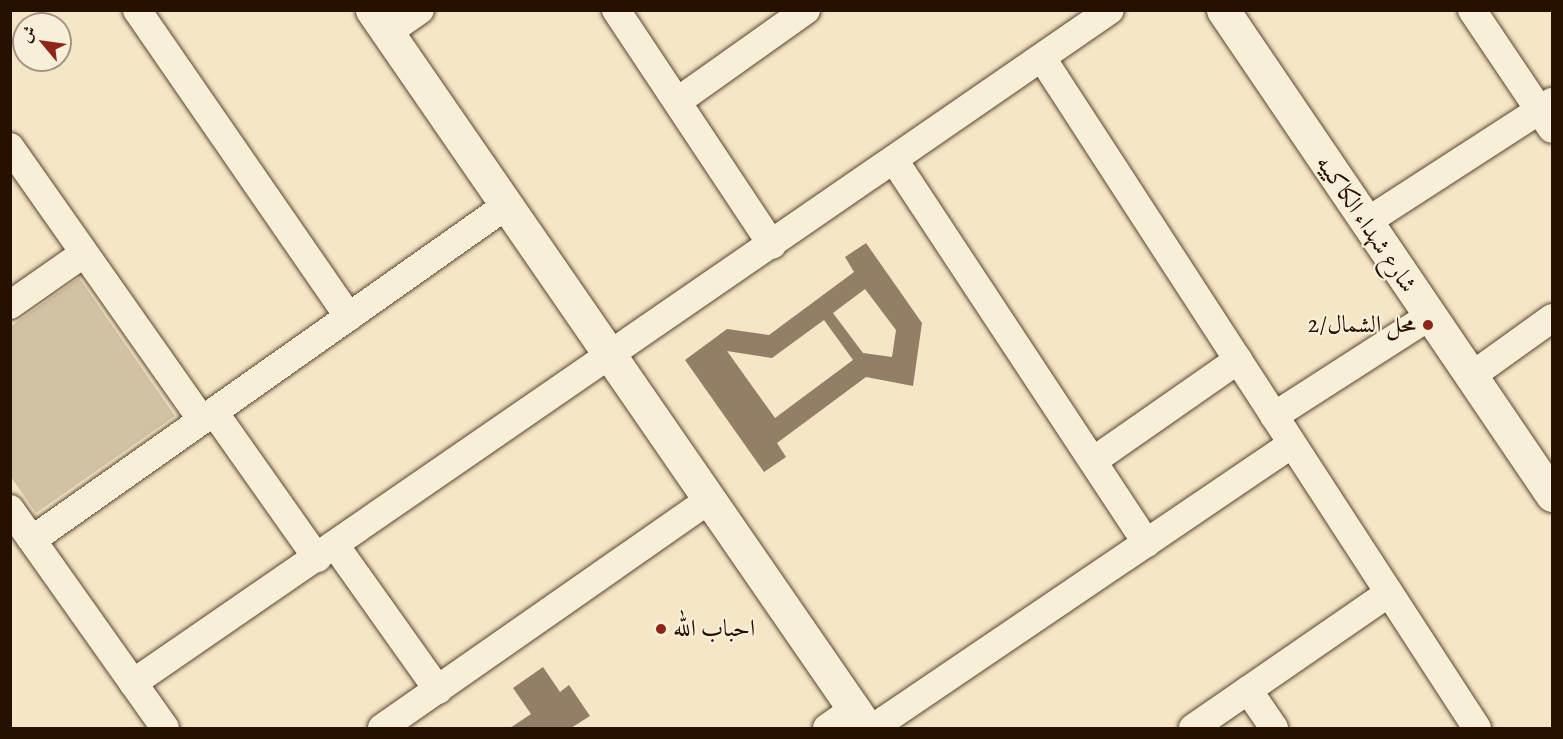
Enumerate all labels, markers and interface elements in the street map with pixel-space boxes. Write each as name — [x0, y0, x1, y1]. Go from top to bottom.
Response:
north arrow — [12, 12, 72, 72]
text: ش — [15, 22, 41, 47]
street label: شارع شهداء الكاكييه — [1310, 150, 1422, 298]
place label: محل الشمال/2 — [1308, 311, 1416, 339]
marker: محل الشمال/2 — [1421, 318, 1435, 332]
place label: احباب الله — [673, 615, 755, 643]
marker: احباب الله — [654, 622, 668, 636]

